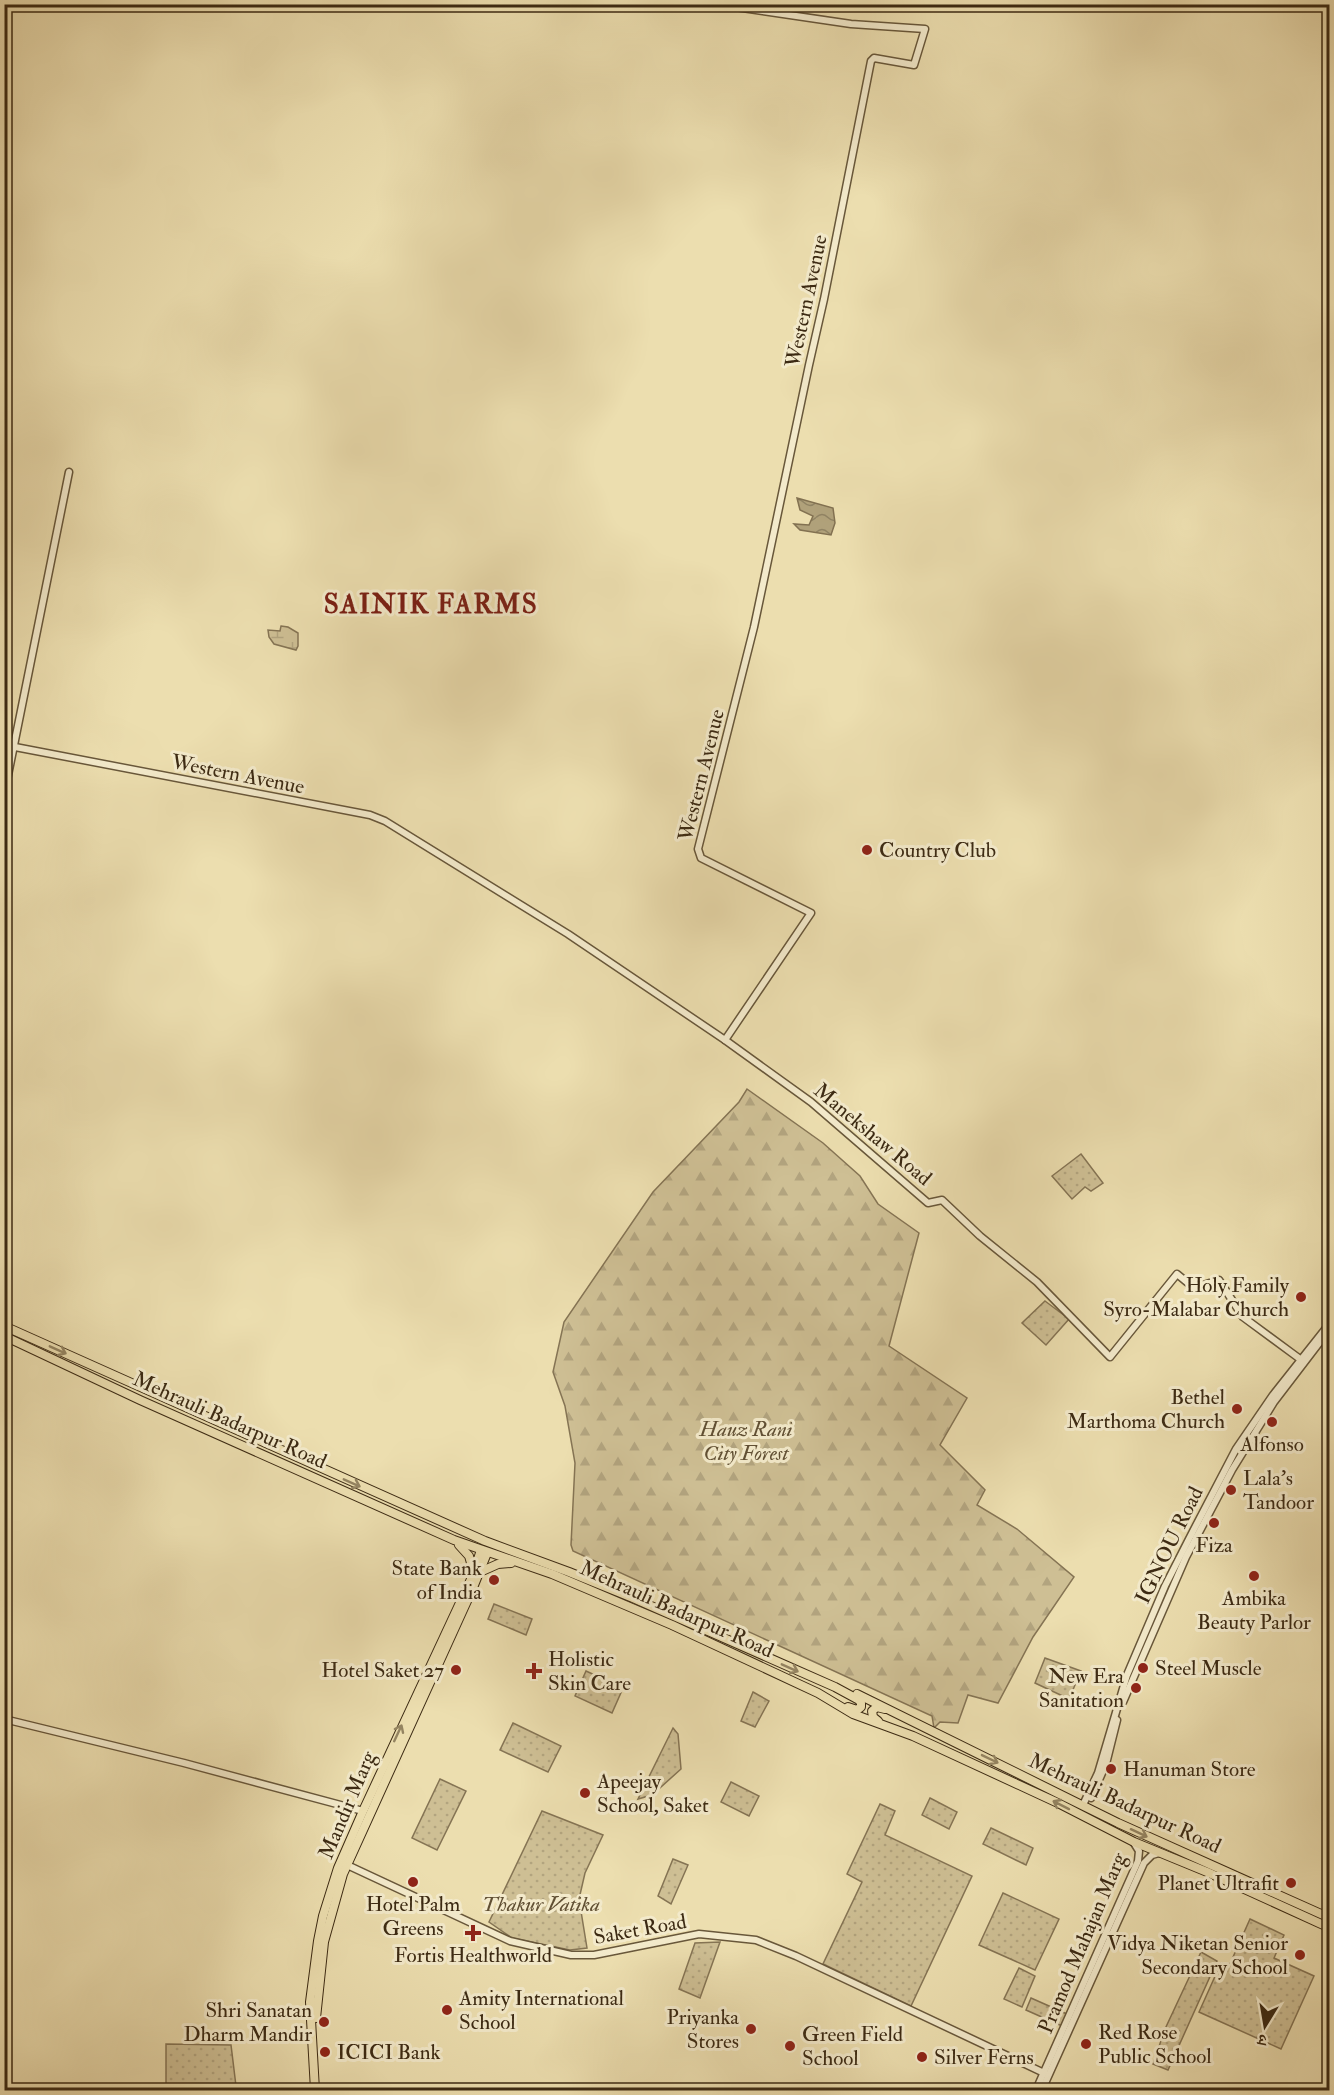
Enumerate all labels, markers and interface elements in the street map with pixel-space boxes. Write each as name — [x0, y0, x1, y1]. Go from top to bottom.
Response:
street label: Western Avenue — [779, 232, 834, 371]
district label: SAINIK FARMS — [324, 588, 538, 621]
street label: Western Avenue — [672, 706, 731, 845]
street label: Western Avenue — [168, 748, 307, 801]
place label: Country Club — [879, 837, 996, 864]
marker: Country Club — [860, 843, 874, 857]
street label: Manekshaw Road — [808, 1077, 938, 1192]
place label: Holy Family Syro-Malabar Church — [1103, 1272, 1290, 1323]
marker: Holy Family Syro-Malabar Church — [1294, 1290, 1308, 1304]
one-way arrow — [48, 1345, 67, 1356]
street label: Mehrauli Badarpur Road — [129, 1366, 331, 1476]
place label: Bethel Marthoma Church — [1067, 1384, 1226, 1435]
marker: Bethel Marthoma Church — [1230, 1402, 1244, 1416]
marker: Alfonso — [1265, 1415, 1279, 1429]
park label: Hauz Rani City Forest — [698, 1416, 793, 1467]
place label: Alfonso — [1239, 1431, 1304, 1458]
place label: Lala's Tandoor — [1243, 1465, 1314, 1516]
one-way arrow — [343, 1478, 361, 1490]
street label: IGNOU Road — [1129, 1481, 1210, 1608]
marker: Lala's Tandoor — [1224, 1483, 1238, 1497]
marker: Fiza — [1207, 1516, 1221, 1530]
place label: Fiza — [1195, 1532, 1233, 1559]
place label: State Bank of India — [392, 1555, 482, 1606]
street label: Mehrauli Badarpur Road — [576, 1555, 778, 1665]
marker: Ambika Beauty Parlor — [1247, 1569, 1261, 1583]
marker: State Bank of India — [487, 1573, 501, 1587]
place label: Ambika Beauty Parlor — [1197, 1585, 1311, 1636]
place label: Holistic Skin Care — [548, 1646, 631, 1697]
place label: Steel Muscle — [1155, 1655, 1262, 1682]
place label: Hotel Saket 27 — [321, 1657, 444, 1684]
marker: Steel Muscle — [1136, 1661, 1150, 1675]
marker: Holistic Skin Care — [525, 1662, 543, 1680]
marker: Hotel Saket 27 — [449, 1663, 463, 1677]
one-way arrow — [781, 1663, 799, 1674]
place label: New Era Sanitation — [1039, 1663, 1124, 1714]
marker: New Era Sanitation — [1129, 1681, 1143, 1695]
one-way arrow — [393, 1725, 405, 1743]
street label: Mandir Marg — [313, 1747, 383, 1863]
street label: Mehrauli Badarpur Road — [1024, 1747, 1226, 1860]
one-way arrow — [981, 1753, 998, 1765]
place label: Hanuman Store — [1123, 1756, 1256, 1783]
marker: Hanuman Store — [1104, 1762, 1118, 1776]
place label: Apeejay School, Saket — [596, 1768, 709, 1819]
marker: Apeejay School, Saket — [578, 1786, 592, 1800]
one-way arrow — [1052, 1799, 1070, 1810]
one-way arrow — [1129, 1827, 1147, 1839]
street label: Pramod Mahajan Marg — [1032, 1848, 1133, 2038]
place label: Planet Ultrafit — [1157, 1870, 1279, 1897]
marker: Hotel Palm Greens — [406, 1875, 420, 1889]
marker: Planet Ultrafit — [1284, 1876, 1298, 1890]
place label: Hotel Palm Greens — [366, 1891, 460, 1942]
park label: Thakur Vatika — [482, 1891, 600, 1918]
street label: Saket Road — [591, 1908, 689, 1951]
marker: Fortis Healthworld — [466, 1926, 480, 1940]
place label: Vidya Niketan Senior Secondary School — [1107, 1930, 1289, 1981]
place label: Fortis Healthworld — [394, 1942, 553, 1969]
marker: Vidya Niketan Senior Secondary School — [1293, 1948, 1307, 1962]
place label: Amity International School — [458, 1985, 624, 2036]
north arrow — [1235, 1996, 1295, 2056]
place label: Shri Sanatan Dharm Mandir — [183, 1997, 312, 2048]
marker: Amity International School — [440, 2003, 454, 2017]
place label: Priyanka Stores — [666, 2004, 739, 2055]
marker: Shri Sanatan Dharm Mandir — [317, 2015, 331, 2029]
place label: Red Rose Public School — [1098, 2019, 1212, 2070]
place label: Green Field School — [802, 2021, 904, 2072]
marker: Priyanka Stores — [744, 2022, 758, 2036]
text: उ — [1255, 2029, 1269, 2051]
marker: Red Rose Public School — [1079, 2037, 1093, 2051]
place label: ICICI Bank — [337, 2039, 441, 2066]
marker: Green Field School — [783, 2039, 797, 2053]
place label: Silver Ferns — [934, 2044, 1034, 2071]
marker: ICICI Bank — [318, 2045, 332, 2059]
marker: Silver Ferns — [915, 2050, 929, 2064]

